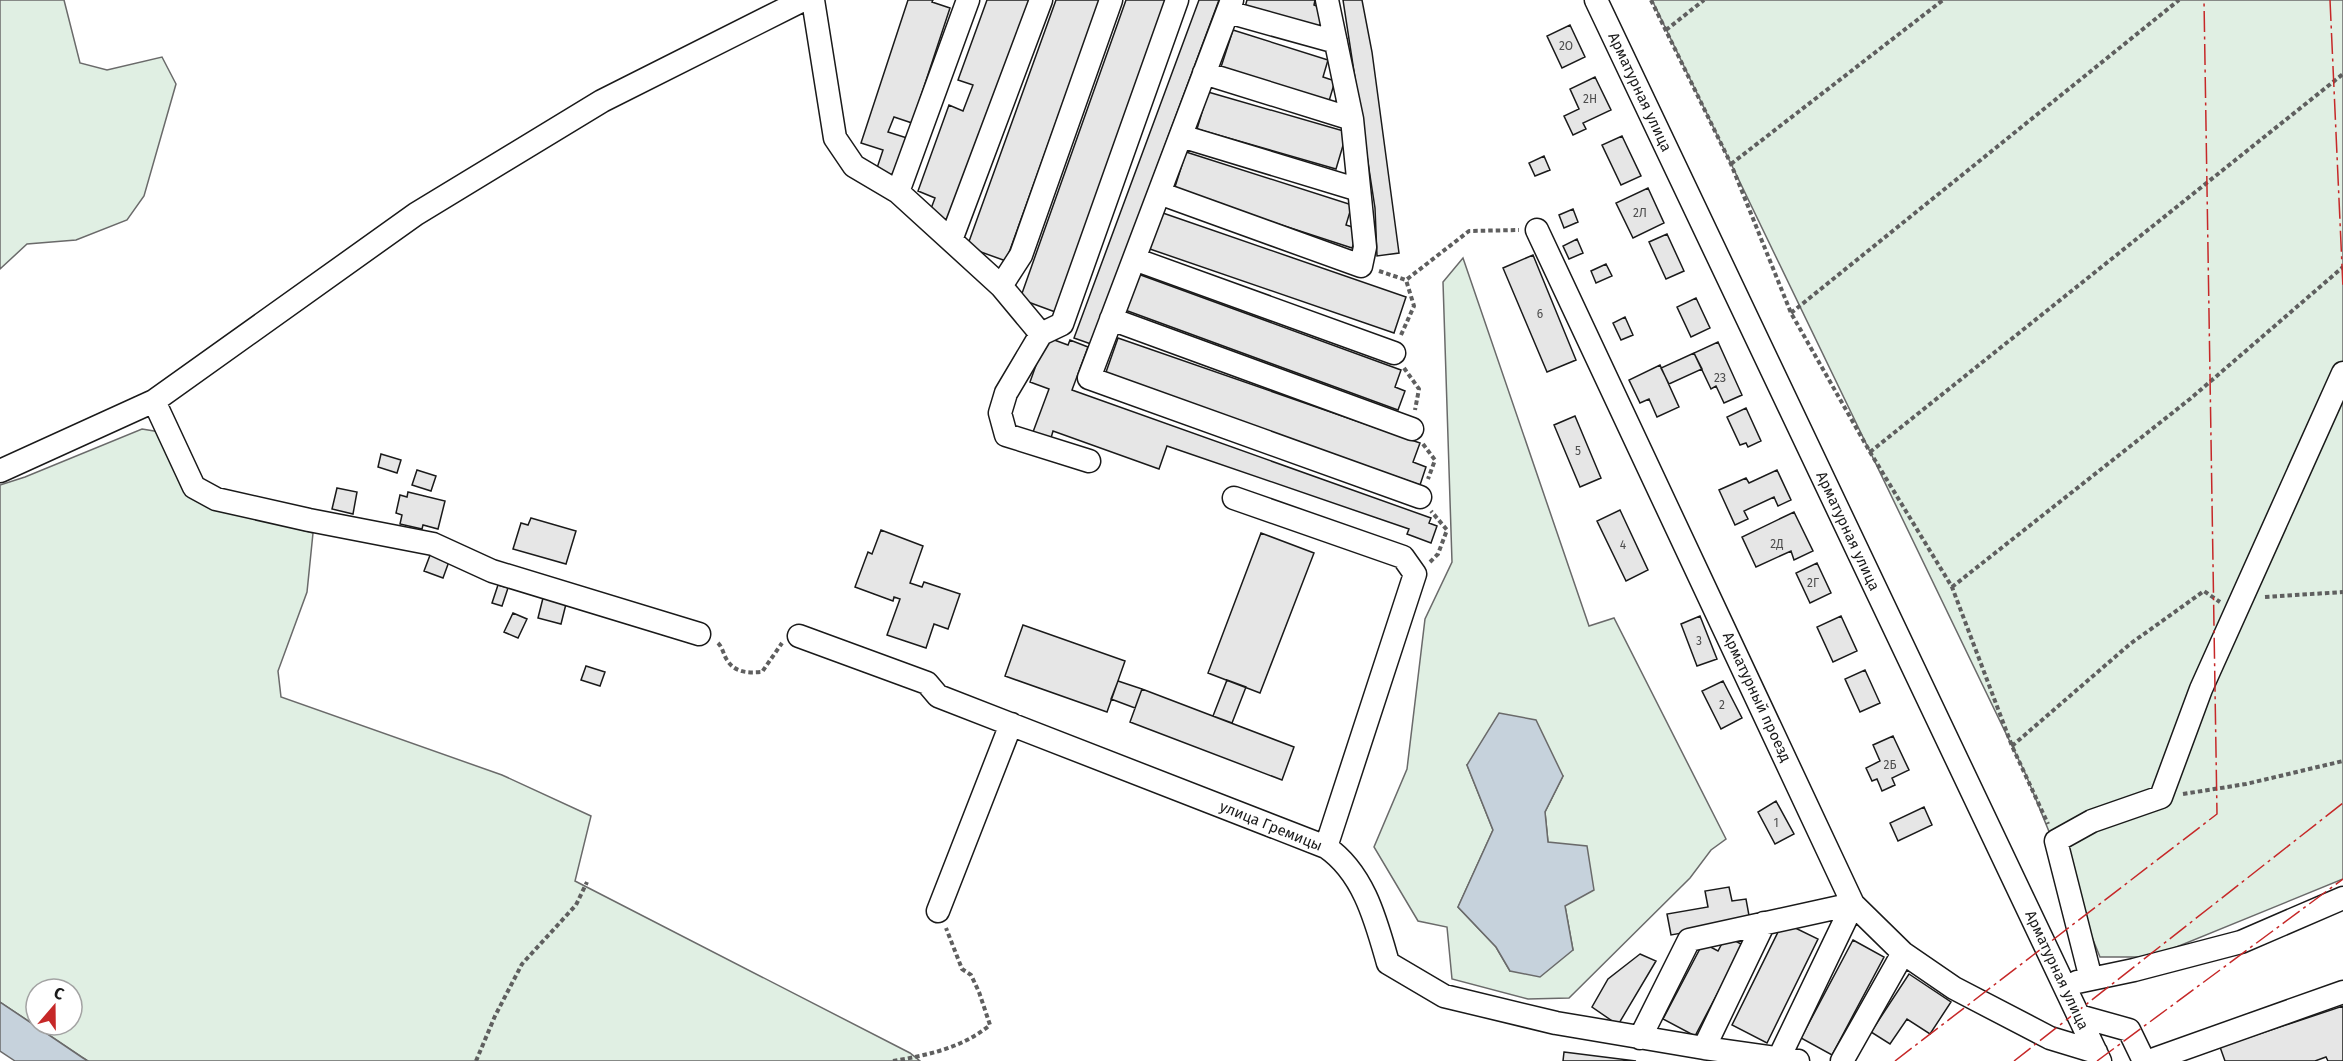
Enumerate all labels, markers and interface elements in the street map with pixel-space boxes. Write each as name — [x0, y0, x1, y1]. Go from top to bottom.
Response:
street label: Арматурная улица — [1604, 29, 1676, 155]
house number: 2О — [1559, 39, 1573, 53]
house number: 2Н — [1583, 92, 1597, 106]
house number: 2Л — [1633, 206, 1647, 220]
house number: 6 — [1537, 307, 1543, 321]
house number: 2З — [1714, 371, 1726, 385]
house number: 5 — [1575, 444, 1581, 458]
street label: Арматурная улица — [1812, 468, 1884, 594]
house number: 2Д — [1770, 537, 1784, 551]
house number: 4 — [1620, 538, 1627, 552]
house number: 2Г — [1807, 576, 1819, 590]
street label: Арматурный проезд — [1719, 629, 1795, 765]
house number: 3 — [1696, 634, 1702, 648]
house number: 2 — [1719, 698, 1725, 712]
house number: 2Б — [1884, 758, 1896, 772]
street label: улица Гремицы — [1217, 797, 1325, 855]
house number: 1 — [1773, 816, 1779, 830]
street label: Арматурная улица — [2021, 907, 2093, 1033]
north arrow — [24, 977, 84, 1037]
text: С — [51, 983, 67, 1004]

